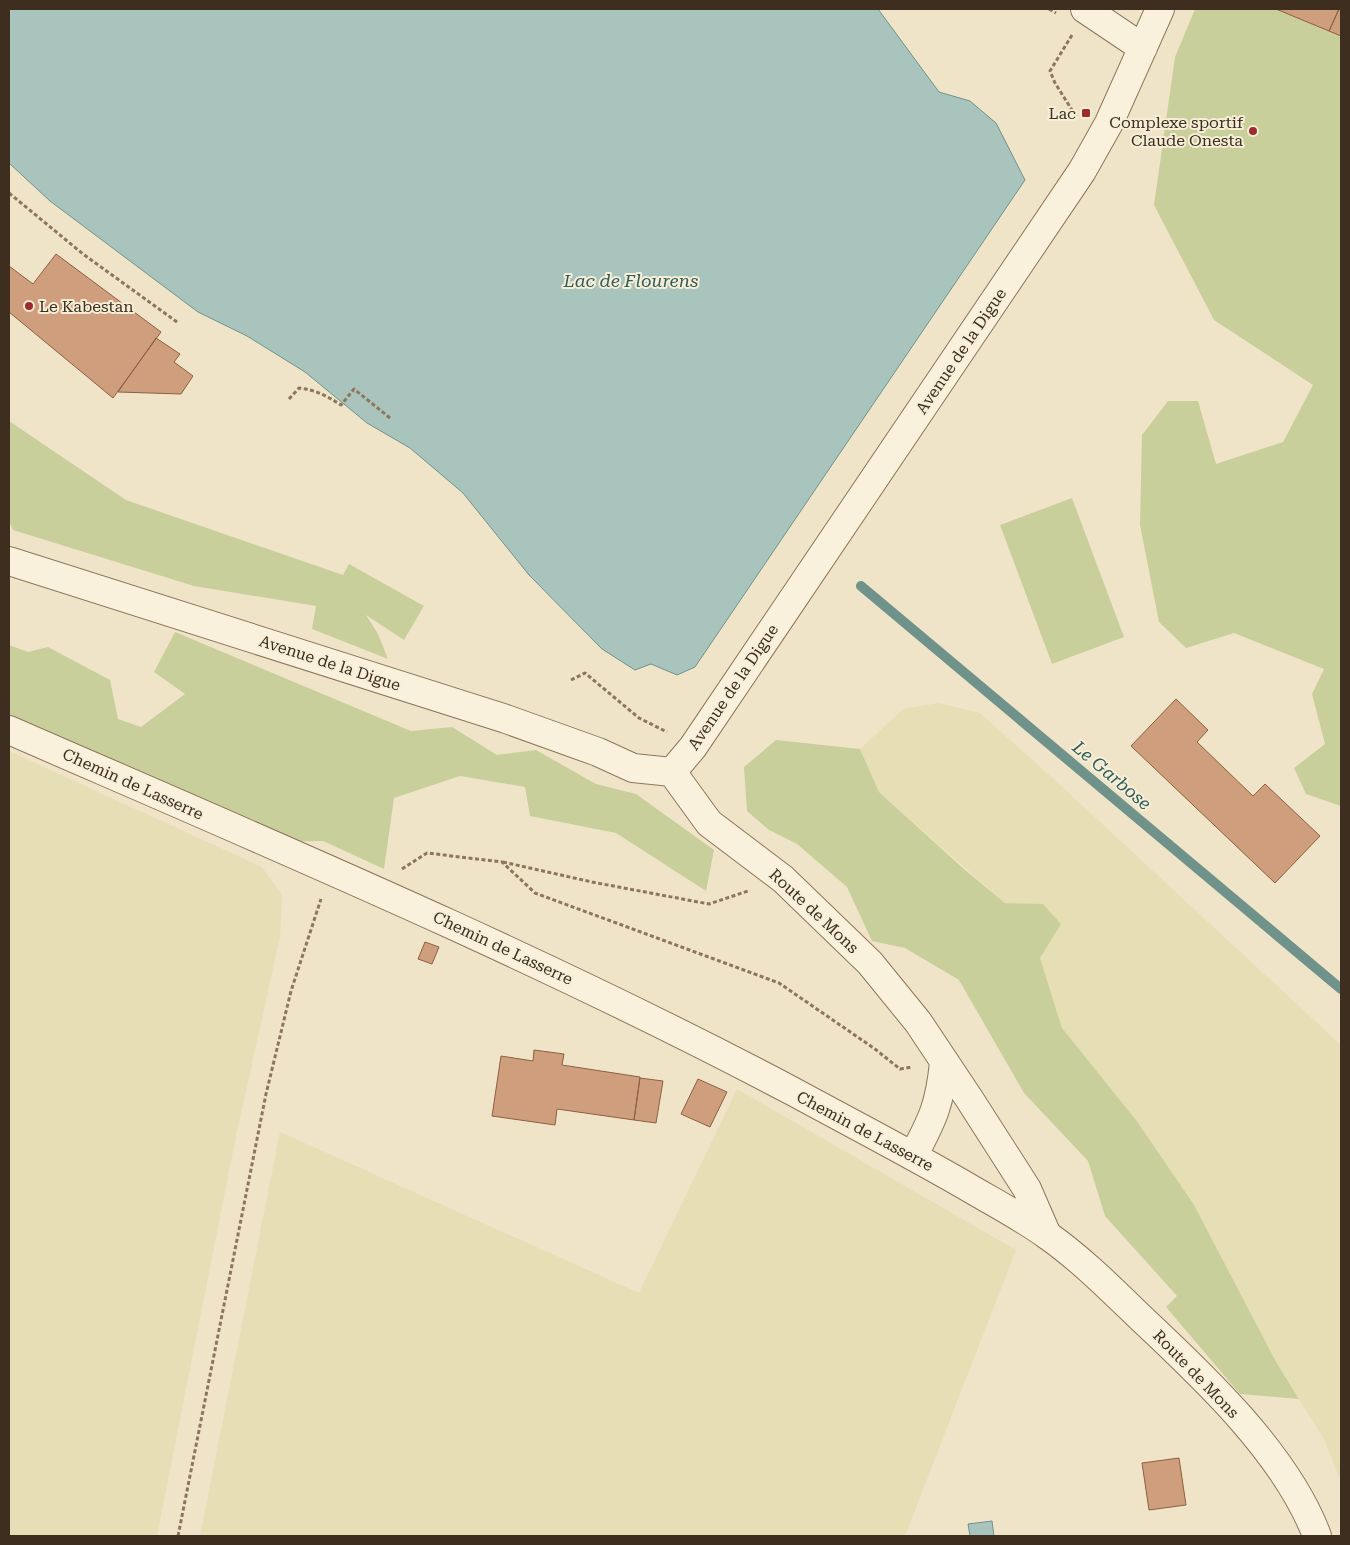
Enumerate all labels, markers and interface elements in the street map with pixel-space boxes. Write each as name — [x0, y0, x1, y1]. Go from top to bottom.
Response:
place label: Lac — [1048, 104, 1076, 123]
marker: Lac — [1080, 107, 1092, 119]
place label: Complexe sportif Claude Onesta — [1109, 113, 1244, 150]
marker: Complexe sportif Claude Onesta — [1247, 125, 1259, 137]
water label: Lac de Flourens — [563, 270, 698, 291]
street label: Avenue de la Digue — [912, 284, 1010, 417]
place label: Le Kabestan — [39, 297, 133, 316]
marker: Le Kabestan — [23, 300, 35, 312]
street label: Avenue de la Digue — [684, 620, 782, 753]
street label: Avenue de la Digue — [257, 631, 403, 695]
water label: Le Garbose — [1068, 736, 1155, 814]
street label: Chemin de Lasserre — [60, 744, 207, 824]
street label: Route de Mons — [765, 865, 863, 958]
street label: Chemin de Lasserre — [430, 907, 576, 989]
street label: Chemin de Lasserre — [793, 1087, 937, 1175]
street label: Route de Mons — [1149, 1326, 1243, 1422]

